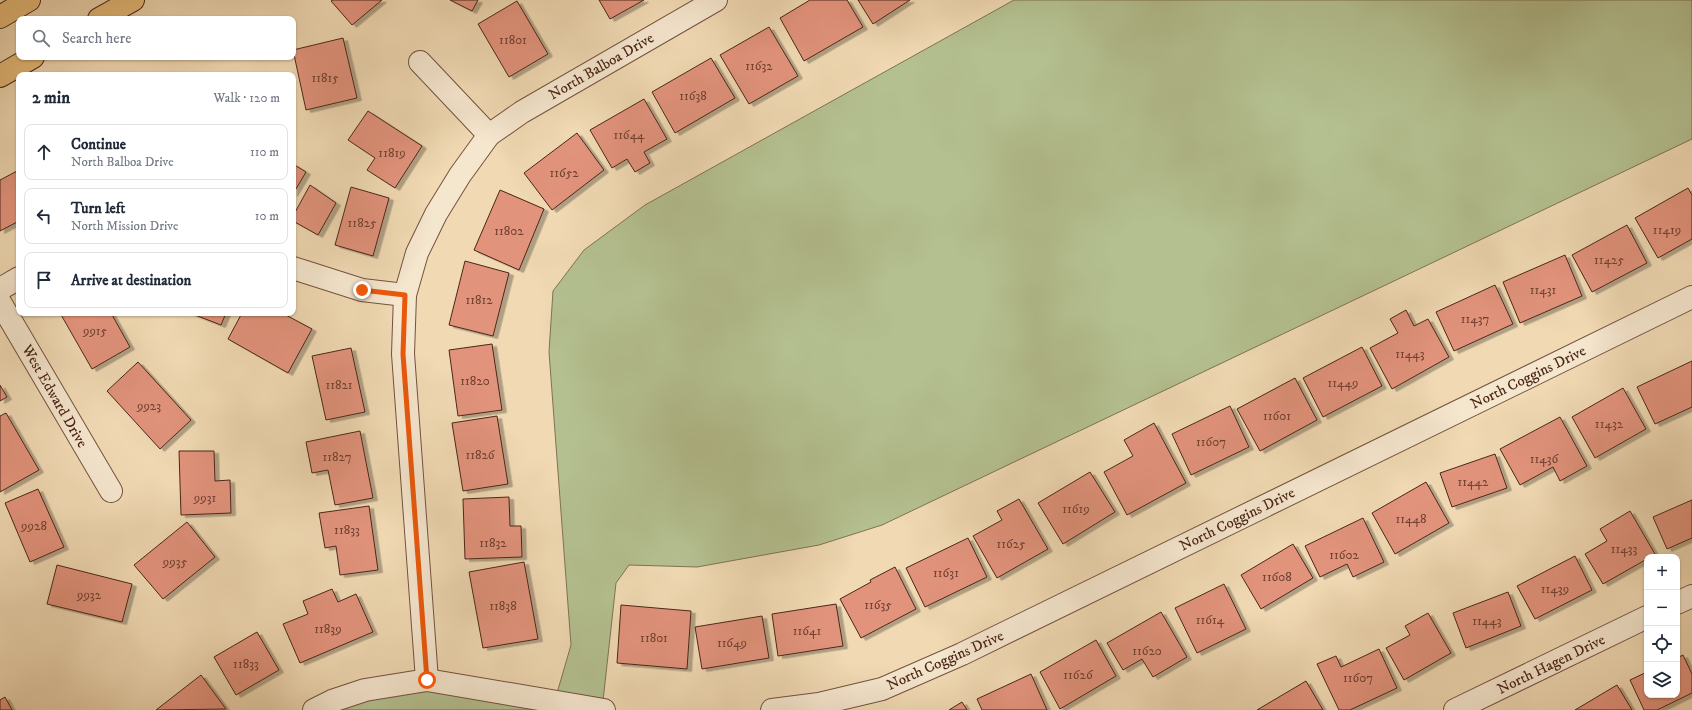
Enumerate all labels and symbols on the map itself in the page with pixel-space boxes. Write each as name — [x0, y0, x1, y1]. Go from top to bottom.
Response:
street label: North Balboa Drive — [545, 29, 657, 104]
house number: 11801 — [499, 32, 527, 48]
house number: 11632 — [745, 58, 773, 74]
house number: 11815 — [311, 70, 339, 86]
house number: 11638 — [679, 88, 707, 104]
house number: 11644 — [613, 127, 645, 143]
house number: 11819 — [378, 145, 406, 161]
house number: 11652 — [549, 165, 579, 181]
house number: 11825 — [348, 215, 377, 231]
house number: 11419 — [1653, 222, 1681, 238]
house number: 11802 — [494, 223, 524, 239]
house number: 11425 — [1594, 252, 1624, 268]
route end — [353, 281, 371, 299]
house number: 11431 — [1530, 282, 1557, 298]
house number: 11812 — [465, 292, 493, 308]
house number: 11437 — [1461, 311, 1490, 327]
house number: 9915 — [82, 323, 108, 339]
street label: West Edward Drive — [17, 340, 92, 451]
street label: North Coggins Drive — [1467, 341, 1589, 414]
house number: 11443 — [1395, 346, 1425, 362]
house number: 11820 — [460, 373, 490, 389]
house number: 11449 — [1327, 375, 1359, 391]
house number: 11821 — [325, 377, 353, 393]
house number: 9923 — [136, 398, 161, 414]
house number: 11601 — [1263, 408, 1291, 424]
house number: 11432 — [1595, 416, 1624, 432]
house number: 11607 — [1196, 434, 1226, 450]
house number: 11826 — [465, 447, 496, 463]
house number: 11827 — [323, 449, 352, 465]
house number: 11436 — [1530, 451, 1560, 467]
house number: 11442 — [1458, 474, 1489, 490]
street label: North Coggins Drive — [1176, 483, 1298, 556]
house number: 9931 — [193, 490, 217, 506]
house number: 11619 — [1062, 501, 1090, 517]
house number: 11448 — [1395, 511, 1427, 527]
house number: 9928 — [20, 518, 47, 534]
house number: 11833 — [334, 522, 360, 538]
house number: 11832 — [479, 535, 507, 551]
house number: 11625 — [996, 536, 1026, 552]
house number: 11433 — [1611, 541, 1638, 557]
house number: 11602 — [1329, 547, 1359, 563]
house number: 9935 — [162, 554, 188, 570]
house number: 11631 — [933, 565, 959, 581]
house number: 11608 — [1262, 569, 1292, 585]
house number: 11439 — [1541, 581, 1569, 597]
house number: 9932 — [76, 587, 102, 603]
house number: 11635 — [864, 597, 892, 613]
house number: 11838 — [489, 598, 517, 614]
house number: 11614 — [1196, 612, 1225, 628]
house number: 11443 — [1472, 613, 1502, 629]
house number: 11839 — [314, 621, 342, 637]
house number: 11641 — [793, 623, 821, 639]
street label: North Coggins Drive — [884, 626, 1007, 695]
house number: 11801 — [640, 630, 668, 646]
street label: North Hagen Drive — [1494, 630, 1608, 699]
house number: 11649 — [717, 635, 747, 651]
house number: 11620 — [1132, 643, 1162, 659]
house number: 11833 — [233, 656, 259, 672]
house number: 11626 — [1063, 667, 1094, 683]
house number: 11607 — [1343, 670, 1373, 686]
route start — [418, 671, 436, 689]

